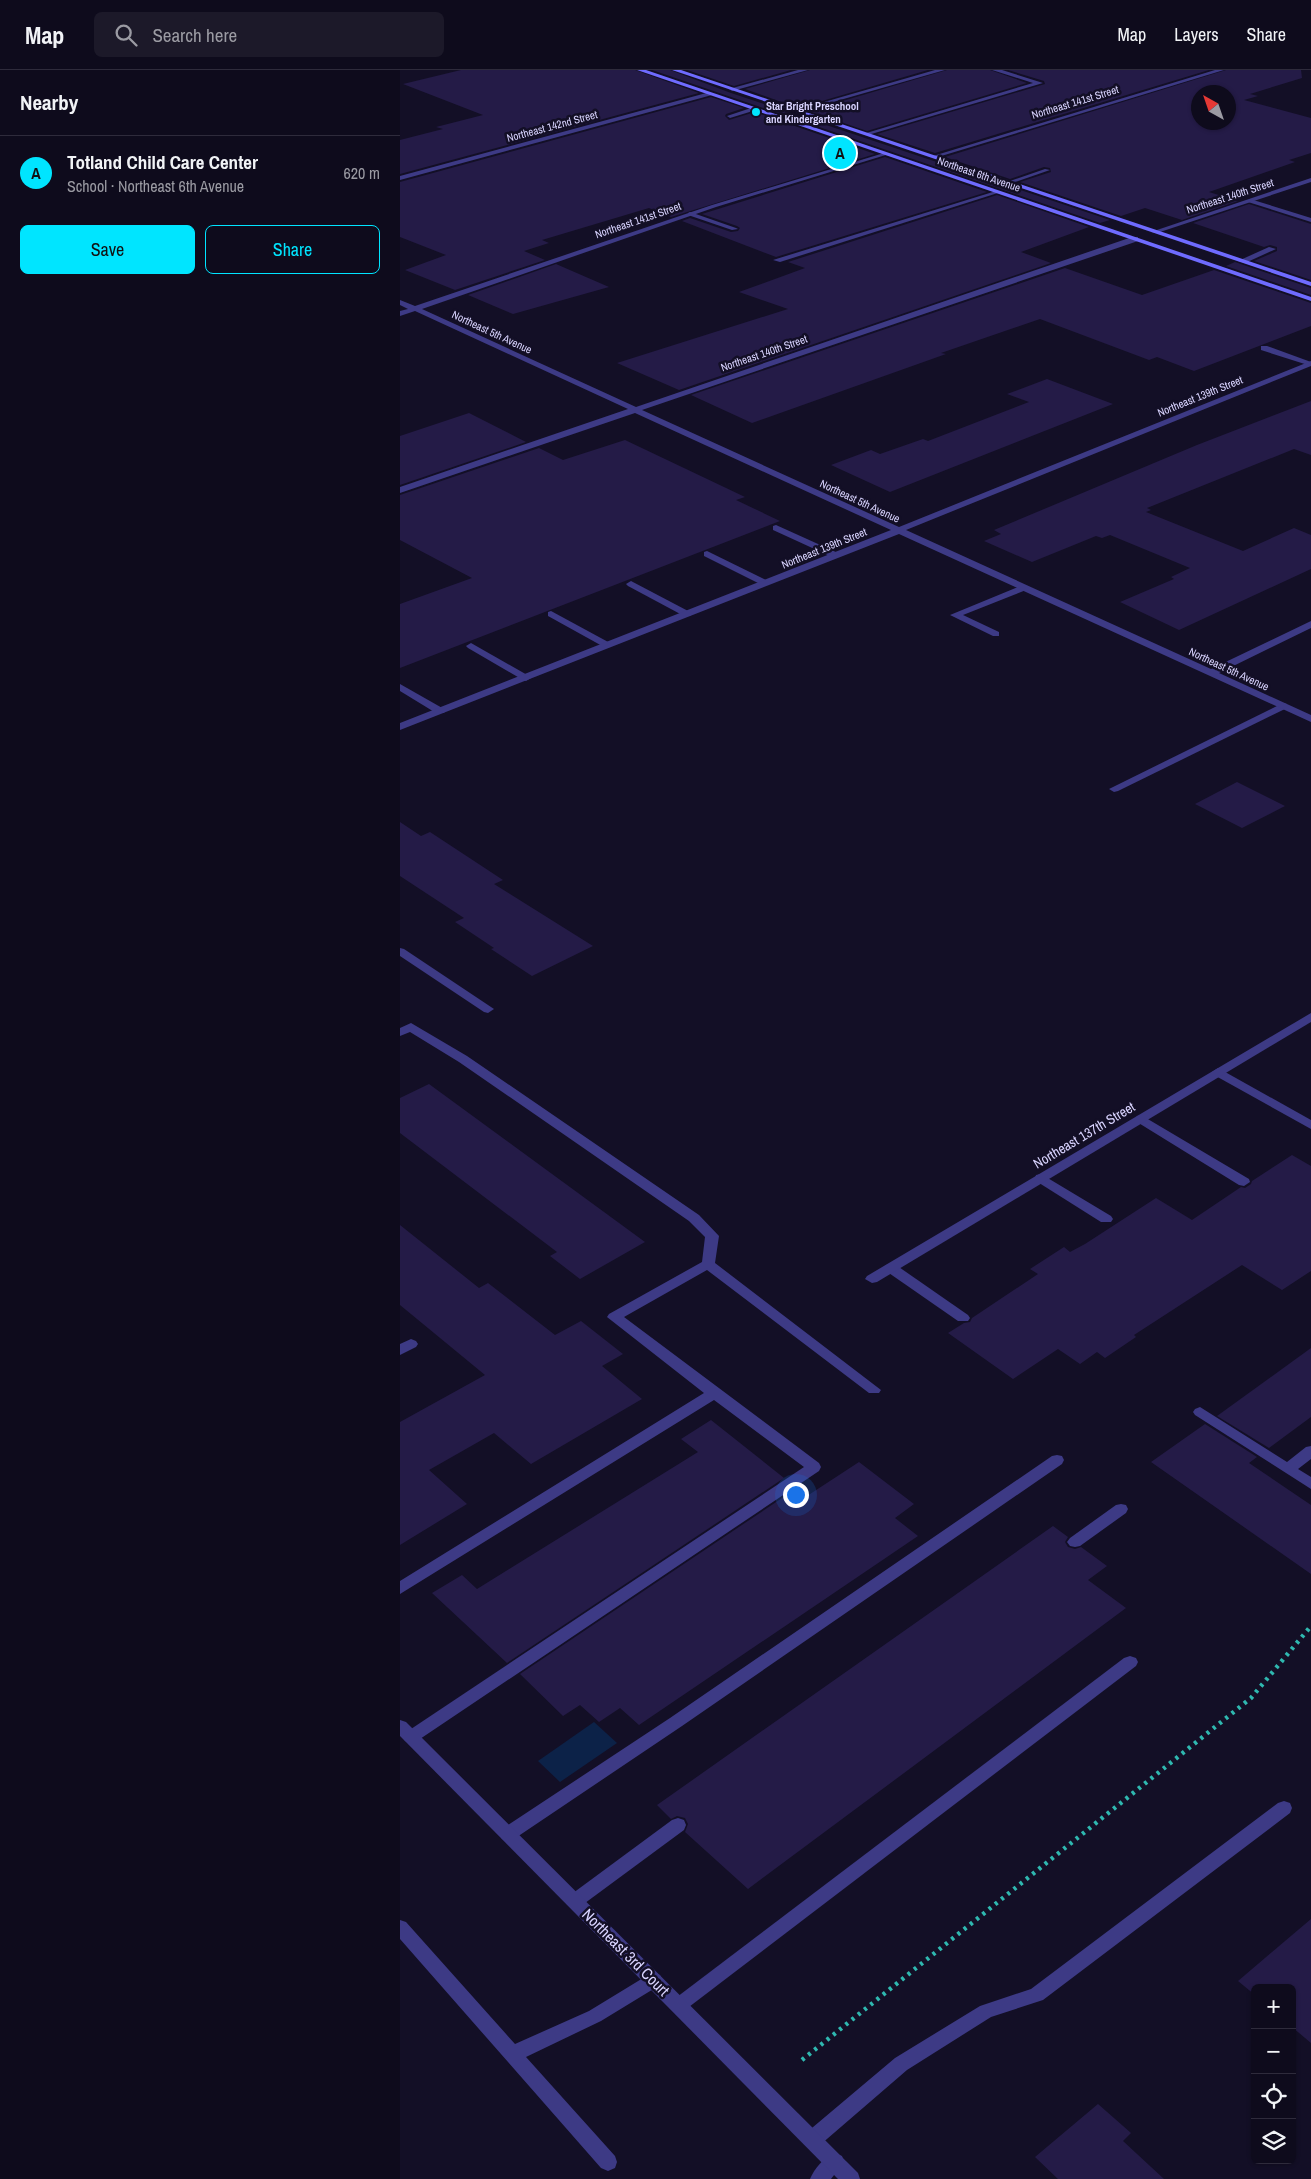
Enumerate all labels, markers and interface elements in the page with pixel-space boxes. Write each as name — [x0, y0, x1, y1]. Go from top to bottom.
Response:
search box — [94, 12, 444, 57]
text: Map — [25, 19, 64, 51]
icon: search — [112, 21, 140, 49]
text: Search here — [152, 22, 237, 48]
text: Map — [1118, 22, 1146, 47]
text: Layers — [1174, 22, 1219, 47]
text: Share — [1247, 22, 1286, 47]
street label: Northeast 141st Street — [1030, 82, 1121, 122]
north arrow — [1191, 85, 1236, 130]
text: Nearby — [20, 88, 78, 117]
place label: Star Bright Preschool and Kindergarten — [766, 99, 859, 126]
marker: Star Bright Preschool and Kindergarten — [750, 106, 762, 118]
street label: Northeast 142nd Street — [505, 107, 599, 145]
pin: A — [824, 134, 856, 172]
text: Totland Child Care Center — [67, 149, 258, 175]
street label: Northeast 6th Avenue — [936, 153, 1022, 195]
text: A — [31, 162, 41, 184]
text: 620 m — [344, 162, 380, 184]
text: School · Northeast 6th Avenue — [67, 175, 244, 197]
street label: Northeast 140th Street — [1185, 175, 1276, 217]
street label: Northeast 141st Street — [593, 199, 683, 241]
button: Save — [20, 225, 195, 274]
button: Share — [205, 225, 380, 274]
street label: Northeast 5th Avenue — [450, 307, 534, 357]
street label: Northeast 140th Street — [719, 331, 810, 374]
street label: Northeast 139th Street — [1155, 372, 1245, 419]
street label: Northeast 5th Avenue — [818, 476, 902, 526]
street label: Northeast 139th Street — [779, 524, 869, 571]
street label: Northeast 5th Avenue — [1187, 644, 1271, 694]
street label: Northeast 137th Street — [1030, 1098, 1138, 1172]
your location — [783, 1482, 809, 1508]
street label: Northeast 3rd Court — [577, 1903, 675, 2001]
map controls — [1251, 1984, 1296, 2164]
button: + — [1251, 1984, 1296, 2029]
button: − — [1251, 2029, 1296, 2074]
button: locate — [1251, 2074, 1296, 2119]
button: layers — [1251, 2119, 1296, 2164]

